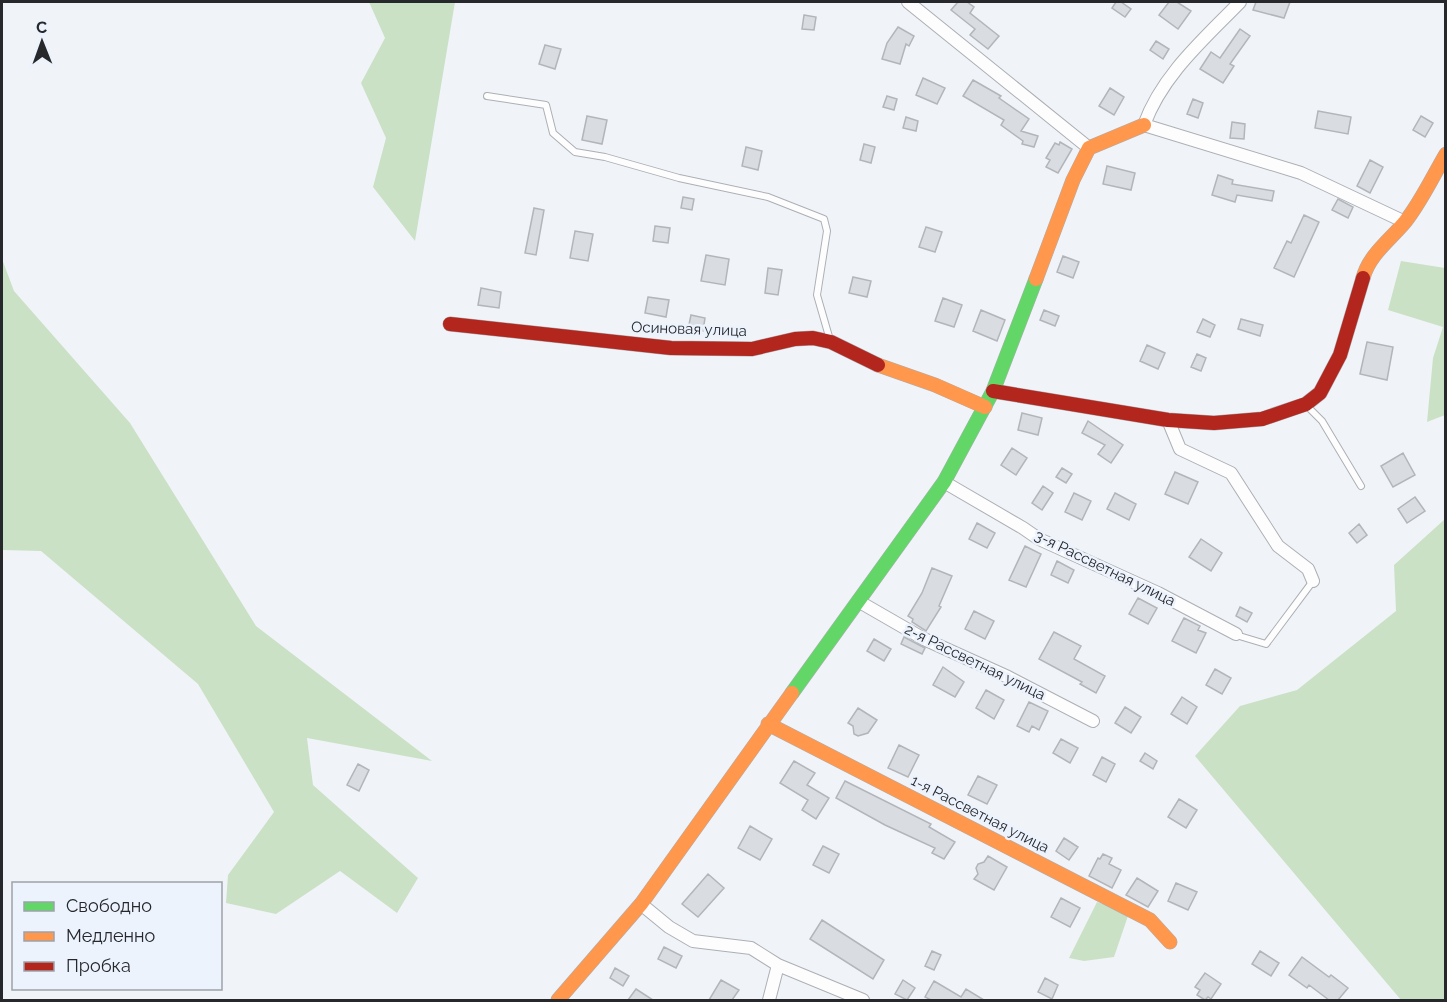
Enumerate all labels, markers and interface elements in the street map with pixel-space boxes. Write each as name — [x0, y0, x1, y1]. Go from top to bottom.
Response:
north arrow — [12, 12, 72, 72]
text: С — [36, 18, 47, 37]
street label: Осиновая улица — [631, 318, 747, 340]
street label: 3-я Рассветная улица — [1032, 526, 1178, 610]
street label: 2-я Рассветная улица — [902, 620, 1048, 704]
street label: 1-я Рассветная улица — [908, 771, 1052, 857]
legend — [12, 882, 222, 990]
text: Свободно — [66, 895, 152, 916]
text: Медленно — [66, 925, 155, 946]
text: Пробка — [66, 955, 131, 976]

